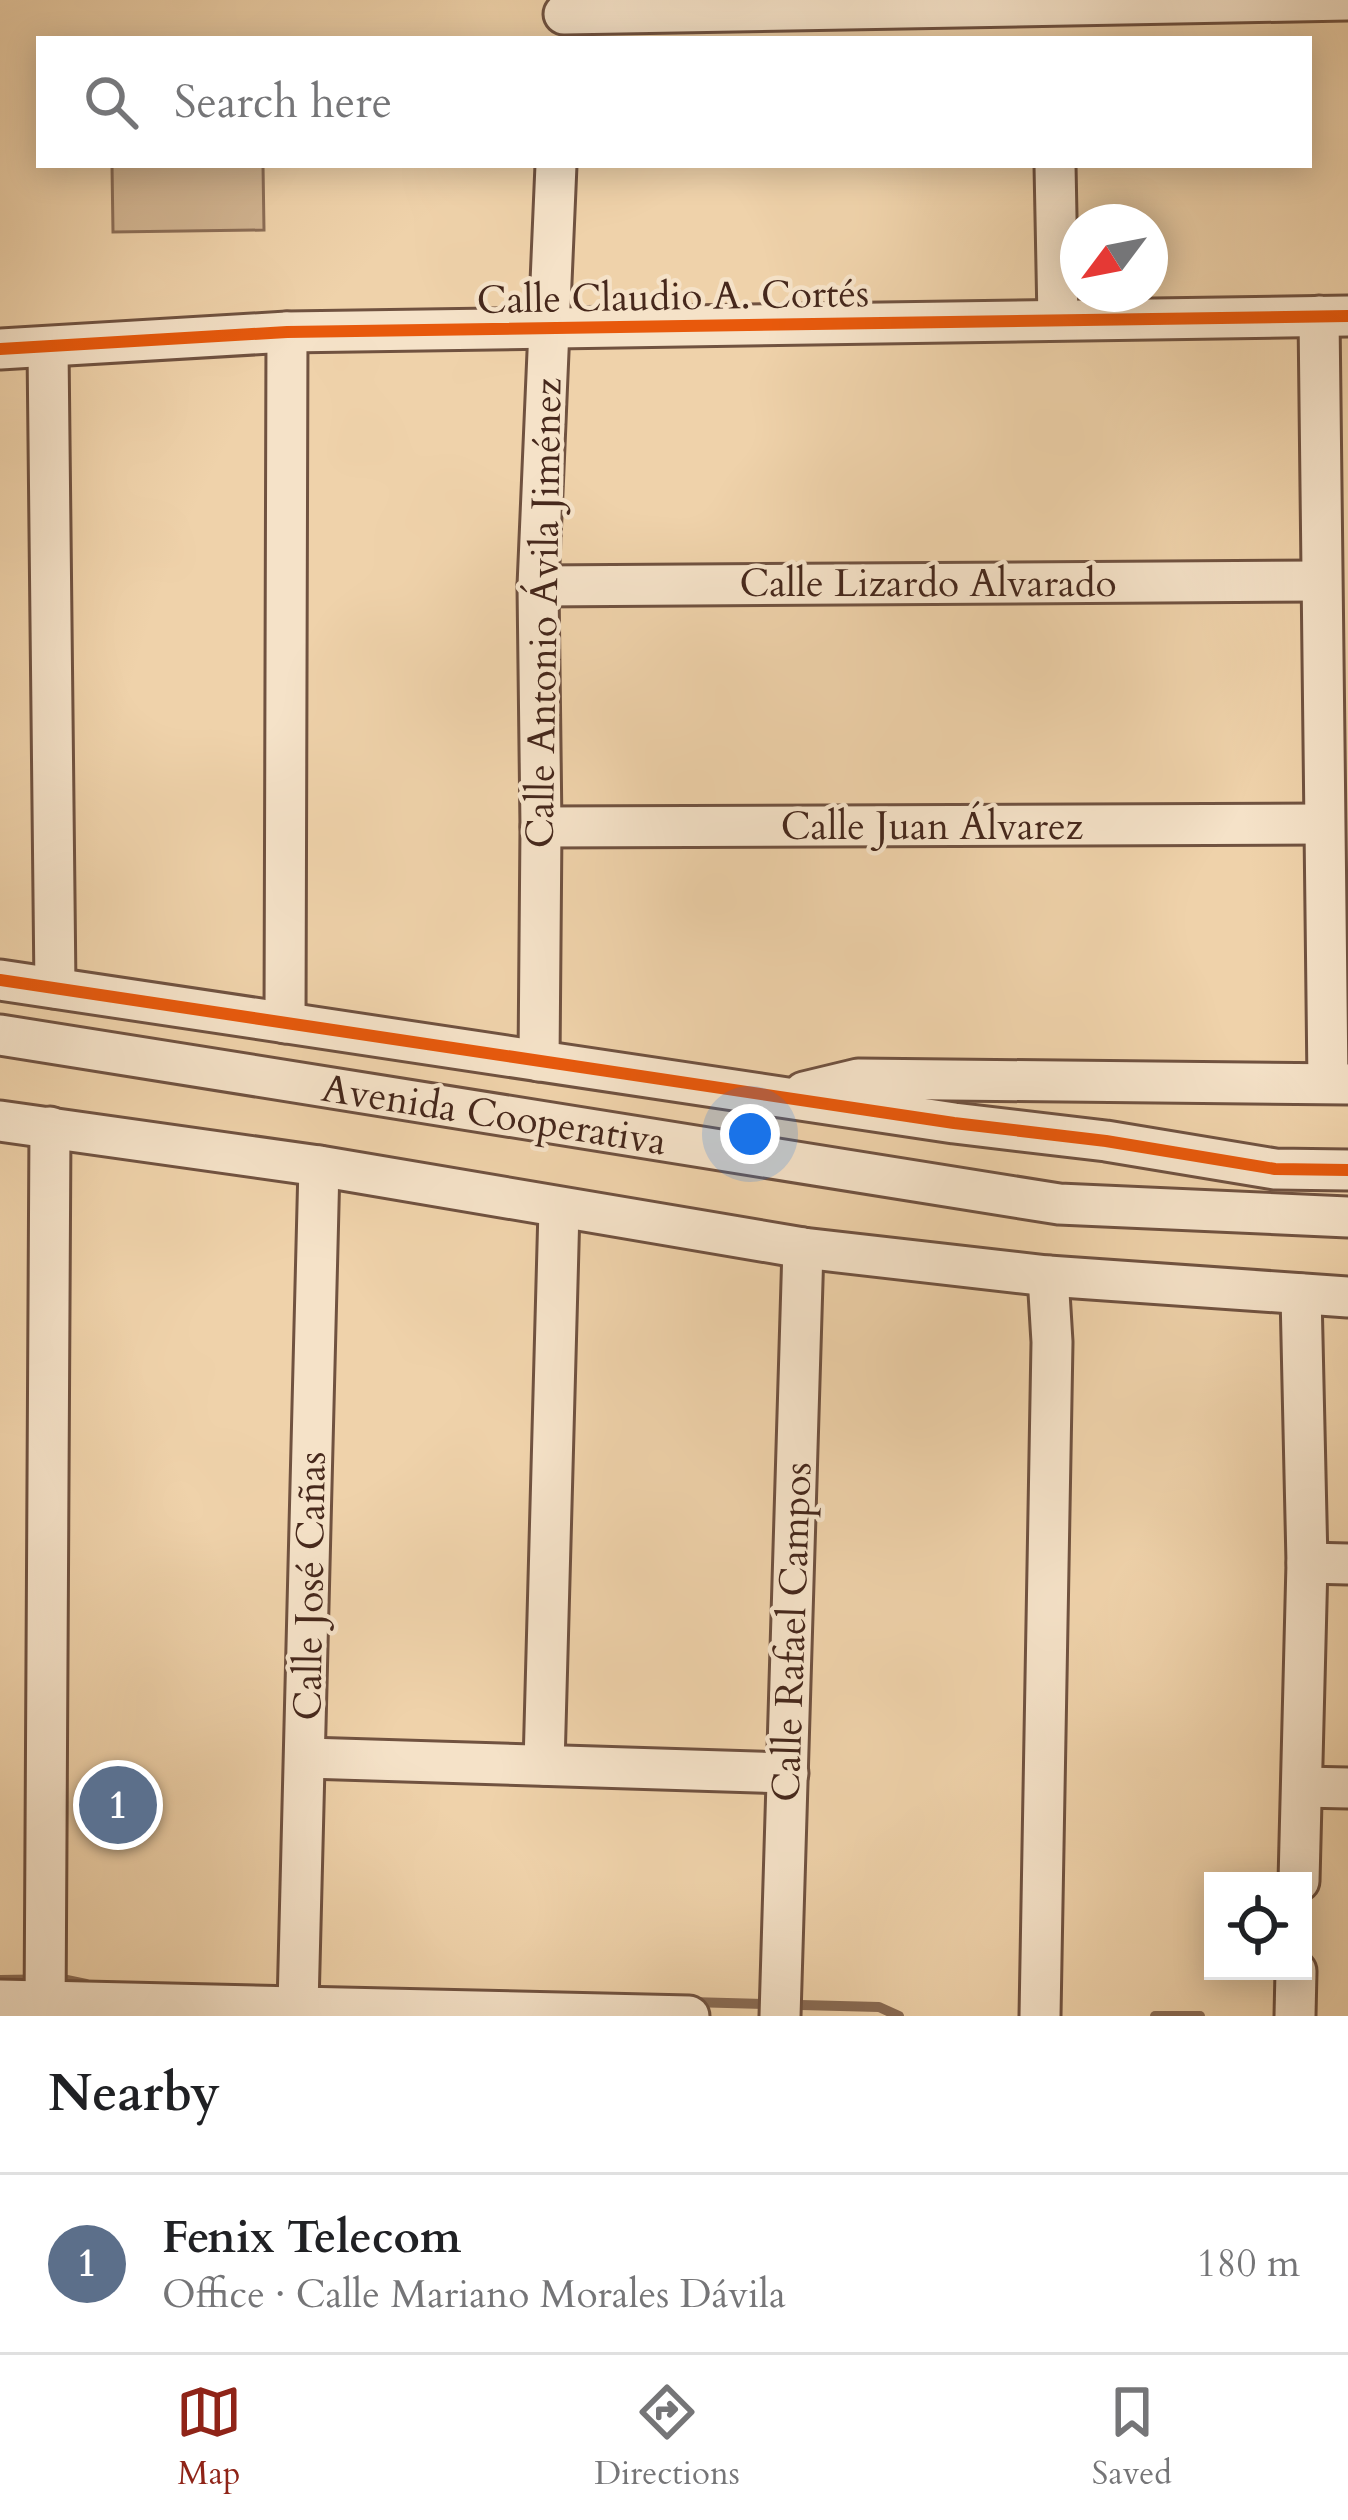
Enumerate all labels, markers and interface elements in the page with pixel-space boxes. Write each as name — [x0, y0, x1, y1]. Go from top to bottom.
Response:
search box — [36, 36, 1312, 168]
icon: search — [78, 69, 144, 135]
text: Search here — [174, 72, 392, 133]
north arrow — [1060, 204, 1168, 312]
street label: Calle Claudio A. Cortés — [476, 267, 870, 327]
street label: Calle Antonio Ávila Jiménez — [513, 377, 575, 849]
street label: Calle Lizardo Alvarado — [739, 557, 1117, 610]
street label: Calle Juan Álvarez — [781, 800, 1083, 853]
street label: Avenida Cooperativa — [318, 1062, 670, 1168]
your location — [720, 1104, 780, 1164]
street label: Calle José Cañas — [281, 1451, 339, 1721]
street label: Calle Rafael Campos — [760, 1461, 824, 1803]
pin: 1 — [79, 1760, 157, 1850]
map controls — [1204, 1872, 1312, 1980]
button: locate — [1204, 1872, 1312, 1980]
text: Nearby — [48, 2059, 220, 2129]
text: Fenix Telecom — [162, 2207, 461, 2268]
text: 1 — [77, 2237, 97, 2290]
text: 180 m — [1197, 2237, 1300, 2290]
text: Office · Calle Mariano Morales Dávila — [162, 2268, 786, 2321]
tab: Map — [176, 2379, 242, 2496]
tab: Directions — [594, 2379, 740, 2496]
tab: Saved — [1092, 2379, 1172, 2496]

